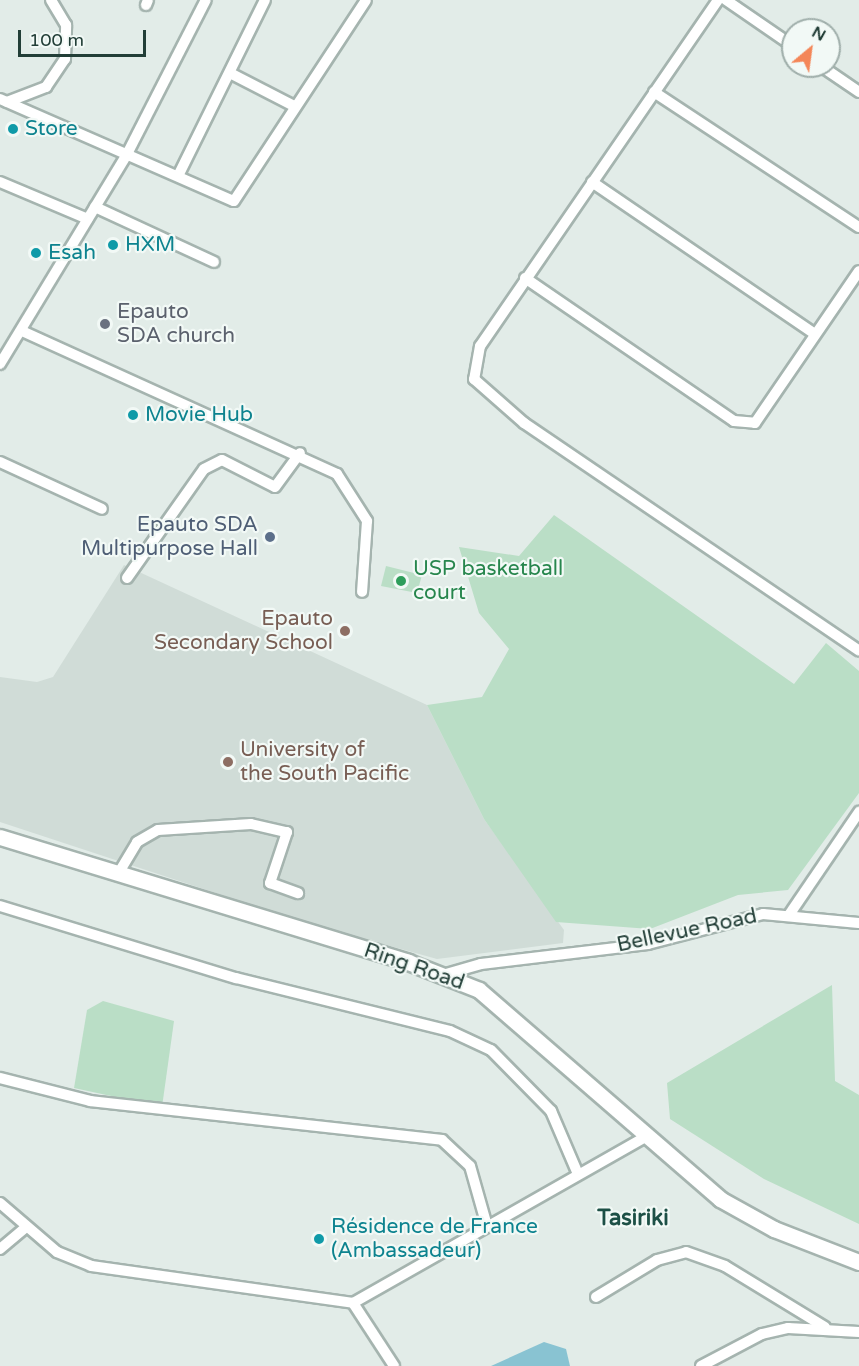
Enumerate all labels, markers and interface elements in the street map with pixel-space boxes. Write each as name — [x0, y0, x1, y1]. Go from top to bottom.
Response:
scale bar — [21, 18, 148, 56]
north arrow — [781, 18, 841, 78]
text: N — [808, 22, 829, 46]
text: 100 m — [29, 29, 84, 51]
place label: Store — [25, 116, 78, 142]
marker: Store — [6, 122, 20, 136]
place label: HXM — [125, 232, 175, 258]
marker: HXM — [106, 238, 120, 252]
place label: Esah — [48, 240, 96, 266]
marker: Esah — [29, 246, 43, 260]
place label: Epauto SDA church — [117, 299, 235, 349]
marker: Epauto SDA church — [98, 317, 112, 331]
place label: Movie Hub — [145, 402, 253, 428]
marker: Movie Hub — [126, 408, 140, 422]
place label: Epauto SDA Multipurpose Hall — [81, 512, 258, 562]
marker: Epauto SDA Multipurpose Hall — [263, 530, 277, 544]
place label: USP basketball court — [413, 556, 563, 606]
marker: USP basketball court — [394, 574, 408, 588]
place label: Epauto Secondary School — [154, 606, 333, 656]
marker: Epauto Secondary School — [338, 624, 352, 638]
place label: University of the South Pacific — [240, 737, 409, 787]
marker: University of the South Pacific — [221, 755, 235, 769]
street label: Bellevue Road — [615, 904, 759, 958]
street label: Ring Road — [361, 938, 467, 996]
district label: Tasiriki — [597, 1206, 669, 1232]
place label: Résidence de France (Ambassadeur) — [331, 1214, 538, 1264]
marker: Résidence de France (Ambassadeur) — [312, 1232, 326, 1246]

